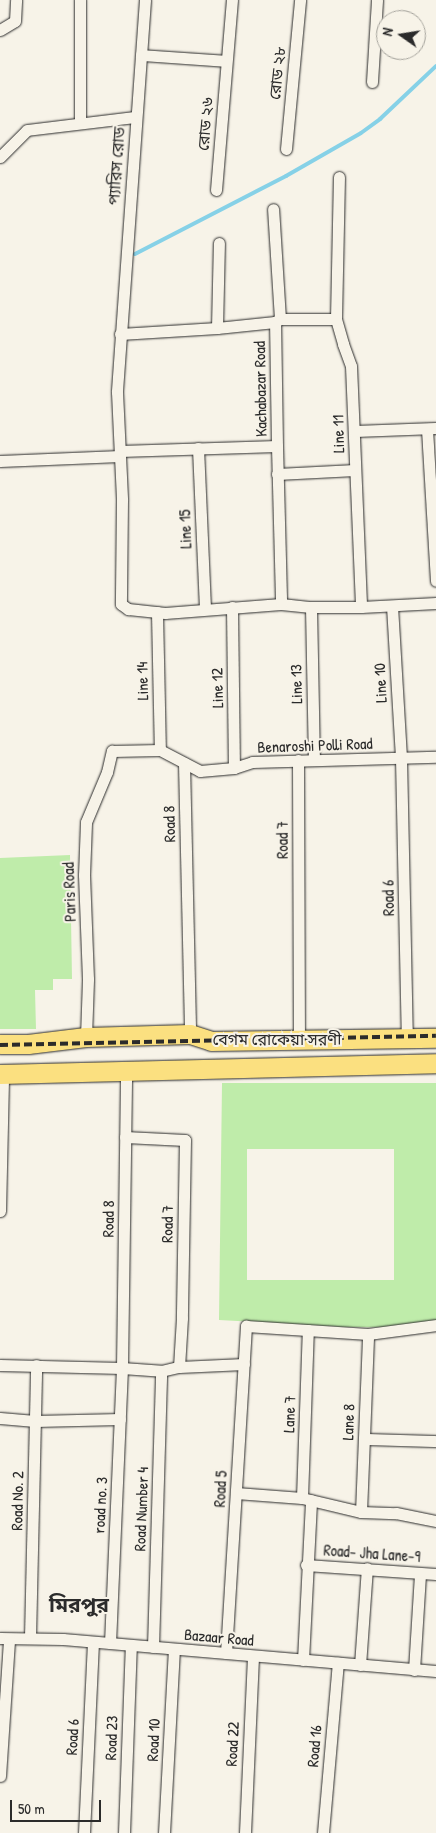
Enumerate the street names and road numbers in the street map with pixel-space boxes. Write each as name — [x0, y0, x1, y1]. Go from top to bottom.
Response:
street label: রোড ২৮ — [265, 45, 289, 101]
street label: রোড ২৬ — [193, 96, 217, 152]
street label: প্যারিস রোড — [104, 126, 128, 206]
street label: Kachabazar Road — [250, 341, 270, 437]
street label: Line 11 — [328, 415, 348, 453]
street label: Line 15 — [175, 509, 195, 549]
street label: Line 14 — [132, 662, 152, 700]
street label: Line 10 — [369, 663, 391, 703]
street label: Line 13 — [286, 664, 306, 704]
street label: Line 12 — [207, 668, 227, 708]
street label: Benaroshi Polli Road — [257, 733, 373, 757]
street label: Road 8 — [159, 805, 179, 843]
street label: Road 7 — [272, 821, 292, 859]
street label: Paris Road — [58, 862, 80, 922]
street label: Road 6 — [378, 880, 398, 916]
street label: বেগম রোকেয়া সরণী — [212, 1029, 342, 1049]
street label: Road 8 — [98, 1200, 118, 1238]
street label: Road 7 — [157, 1205, 177, 1243]
street label: Lane 7 — [279, 1395, 299, 1433]
street label: Lane 8 — [338, 1403, 358, 1441]
street label: Road Number 4 — [130, 1466, 152, 1552]
street label: Road 5 — [209, 1470, 231, 1508]
street label: Road No. 2 — [7, 1471, 27, 1531]
street label: road no. 3 — [89, 1476, 111, 1534]
street label: Road- Jha Lane-9 — [323, 1540, 421, 1566]
street label: Bazaar Road — [183, 1624, 255, 1650]
street label: Road 23 — [101, 1715, 121, 1761]
street label: Road 6 — [61, 1718, 83, 1756]
street label: Road 10 — [142, 1718, 164, 1762]
street label: Road 22 — [221, 1721, 243, 1767]
street label: Road 16 — [303, 1724, 325, 1768]

